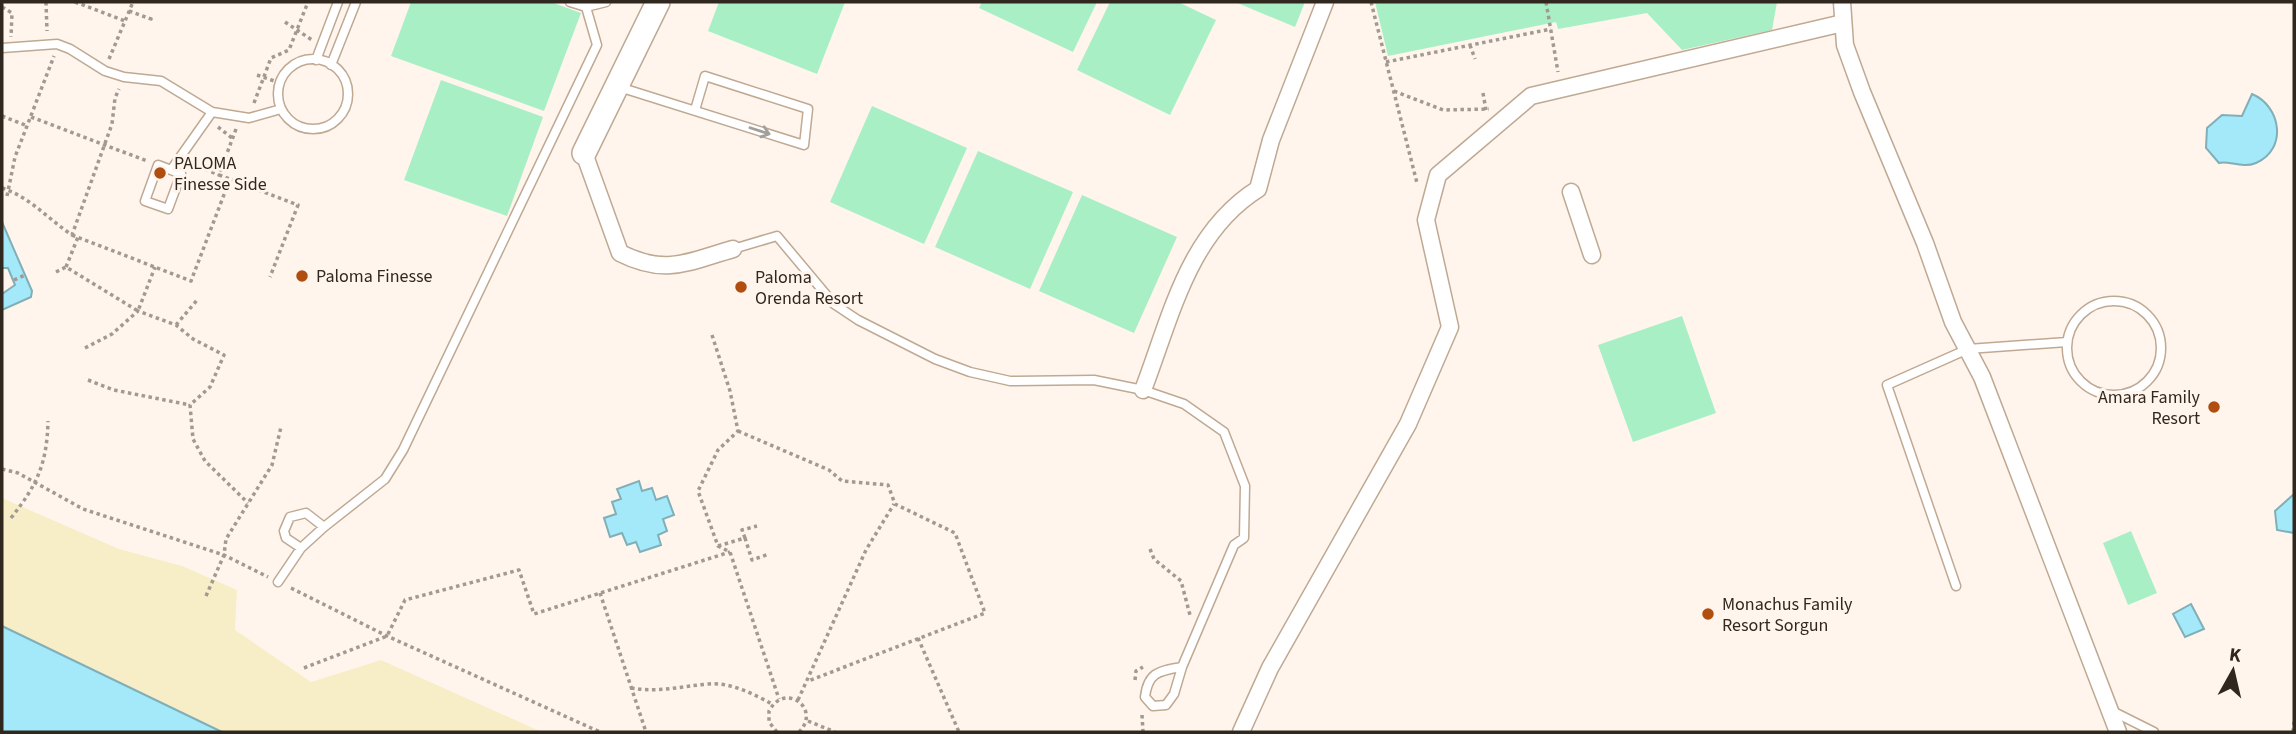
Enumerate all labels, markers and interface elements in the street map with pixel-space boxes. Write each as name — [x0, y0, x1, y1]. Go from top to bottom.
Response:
one-way arrow — [749, 126, 771, 138]
place label: PALOMA Finesse Side — [174, 151, 267, 197]
marker: PALOMA Finesse Side — [152, 165, 168, 181]
place label: Paloma Finesse — [316, 264, 433, 289]
place label: Paloma Orenda Resort — [755, 265, 863, 311]
marker: Paloma Finesse — [294, 268, 310, 284]
marker: Paloma Orenda Resort — [733, 279, 749, 295]
place label: Amara Family Resort — [2098, 385, 2201, 431]
marker: Amara Family Resort — [2206, 399, 2222, 415]
place label: Monachus Family Resort Sorgun — [1722, 592, 1853, 638]
marker: Monachus Family Resort Sorgun — [1700, 606, 1716, 622]
north arrow — [2198, 636, 2268, 706]
text: K — [2227, 641, 2243, 670]

